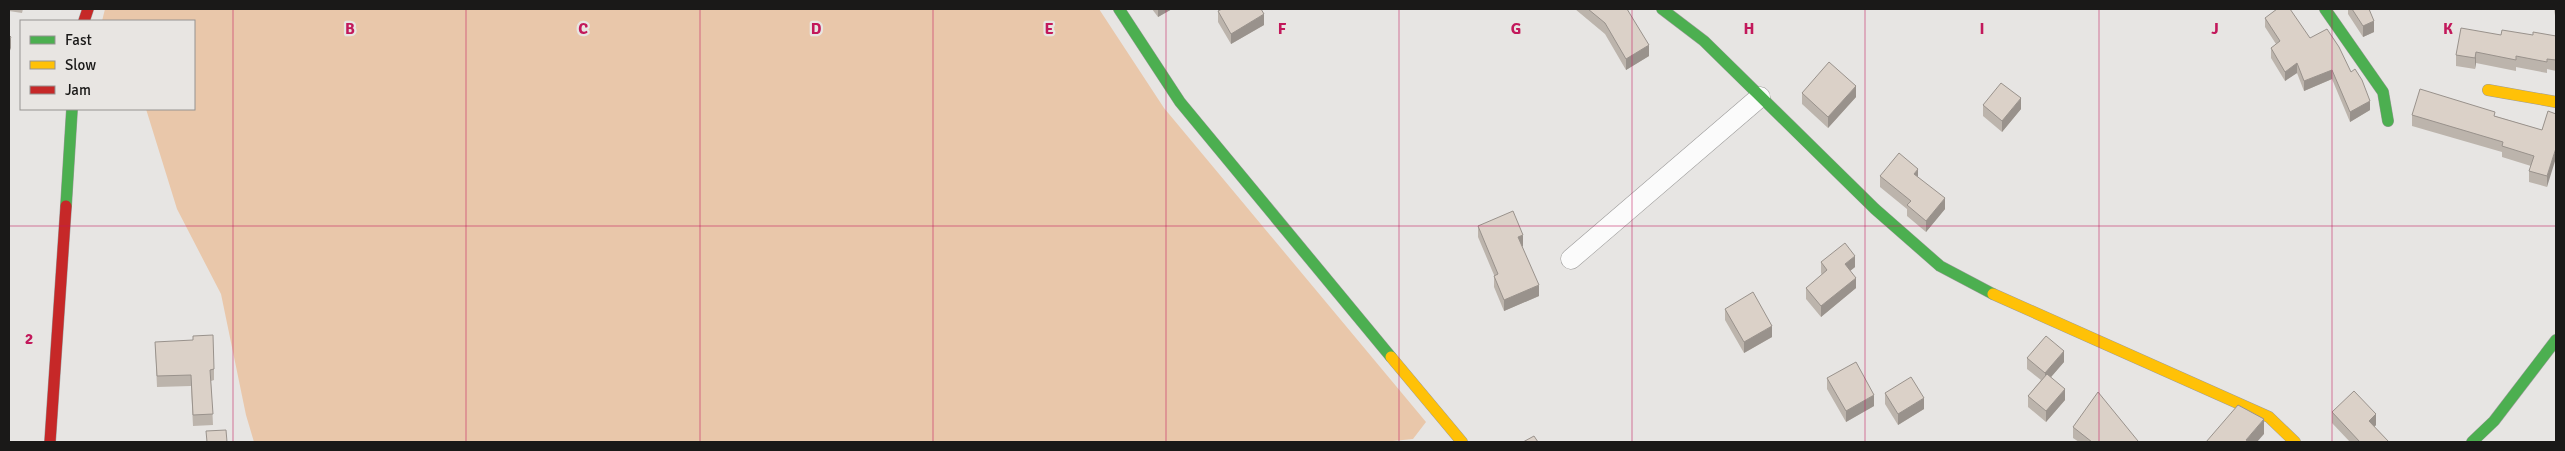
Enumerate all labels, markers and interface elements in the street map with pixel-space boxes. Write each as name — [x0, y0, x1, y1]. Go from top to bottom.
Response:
text: B — [345, 19, 355, 39]
text: C — [578, 19, 588, 39]
text: D — [811, 19, 822, 39]
text: E — [1044, 19, 1054, 39]
text: F — [1278, 19, 1287, 39]
text: G — [1511, 19, 1521, 39]
text: H — [1744, 19, 1754, 39]
text: I — [1979, 19, 1985, 39]
text: J — [2211, 19, 2219, 39]
text: K — [2443, 19, 2453, 39]
legend — [20, 20, 195, 110]
text: Fast — [65, 31, 92, 49]
text: Slow — [65, 56, 96, 74]
text: Jam — [65, 81, 91, 99]
text: 2 — [25, 329, 33, 349]

